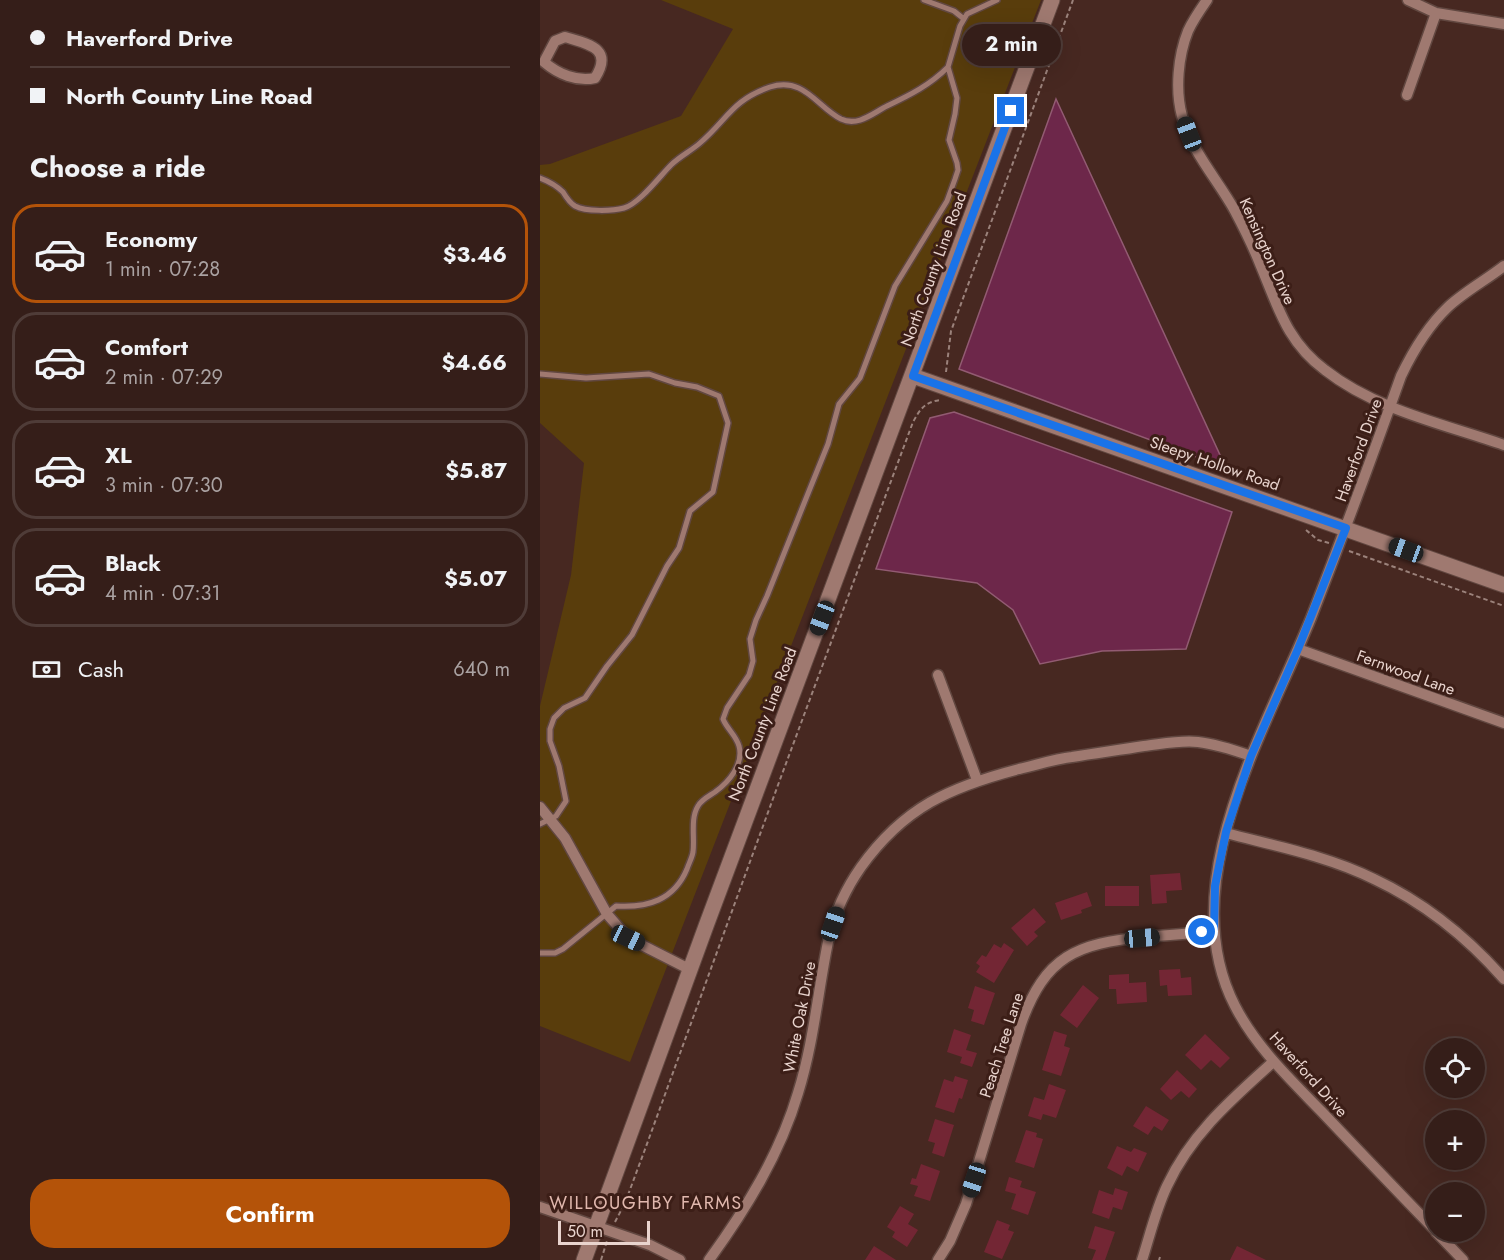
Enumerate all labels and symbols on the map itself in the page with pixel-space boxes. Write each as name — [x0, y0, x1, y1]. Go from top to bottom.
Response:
callout: 2 min — [962, 24, 1060, 66]
route end — [997, 97, 1024, 124]
car — [1174, 114, 1204, 154]
street label: North County Line Road — [895, 189, 972, 350]
street label: Kensington Drive — [1234, 194, 1301, 308]
street label: Haverford Drive — [1329, 396, 1388, 505]
street label: Sleepy Hollow Road — [1147, 430, 1283, 496]
car — [1386, 535, 1426, 565]
car — [807, 598, 837, 638]
street label: North County Line Road — [722, 644, 802, 804]
street label: Fernwood Lane — [1353, 644, 1458, 701]
car — [819, 904, 847, 944]
route start — [1188, 918, 1215, 945]
car — [608, 922, 648, 954]
car — [1123, 927, 1161, 949]
street label: White Oak Drive — [777, 959, 822, 1075]
street label: Peach Tree Lane — [974, 990, 1029, 1101]
street label: Haverford Drive — [1264, 1027, 1353, 1122]
car — [960, 1160, 988, 1200]
district label: WILLOUGHBY FARMS — [549, 1190, 743, 1216]
scale bar — [558, 1218, 650, 1246]

